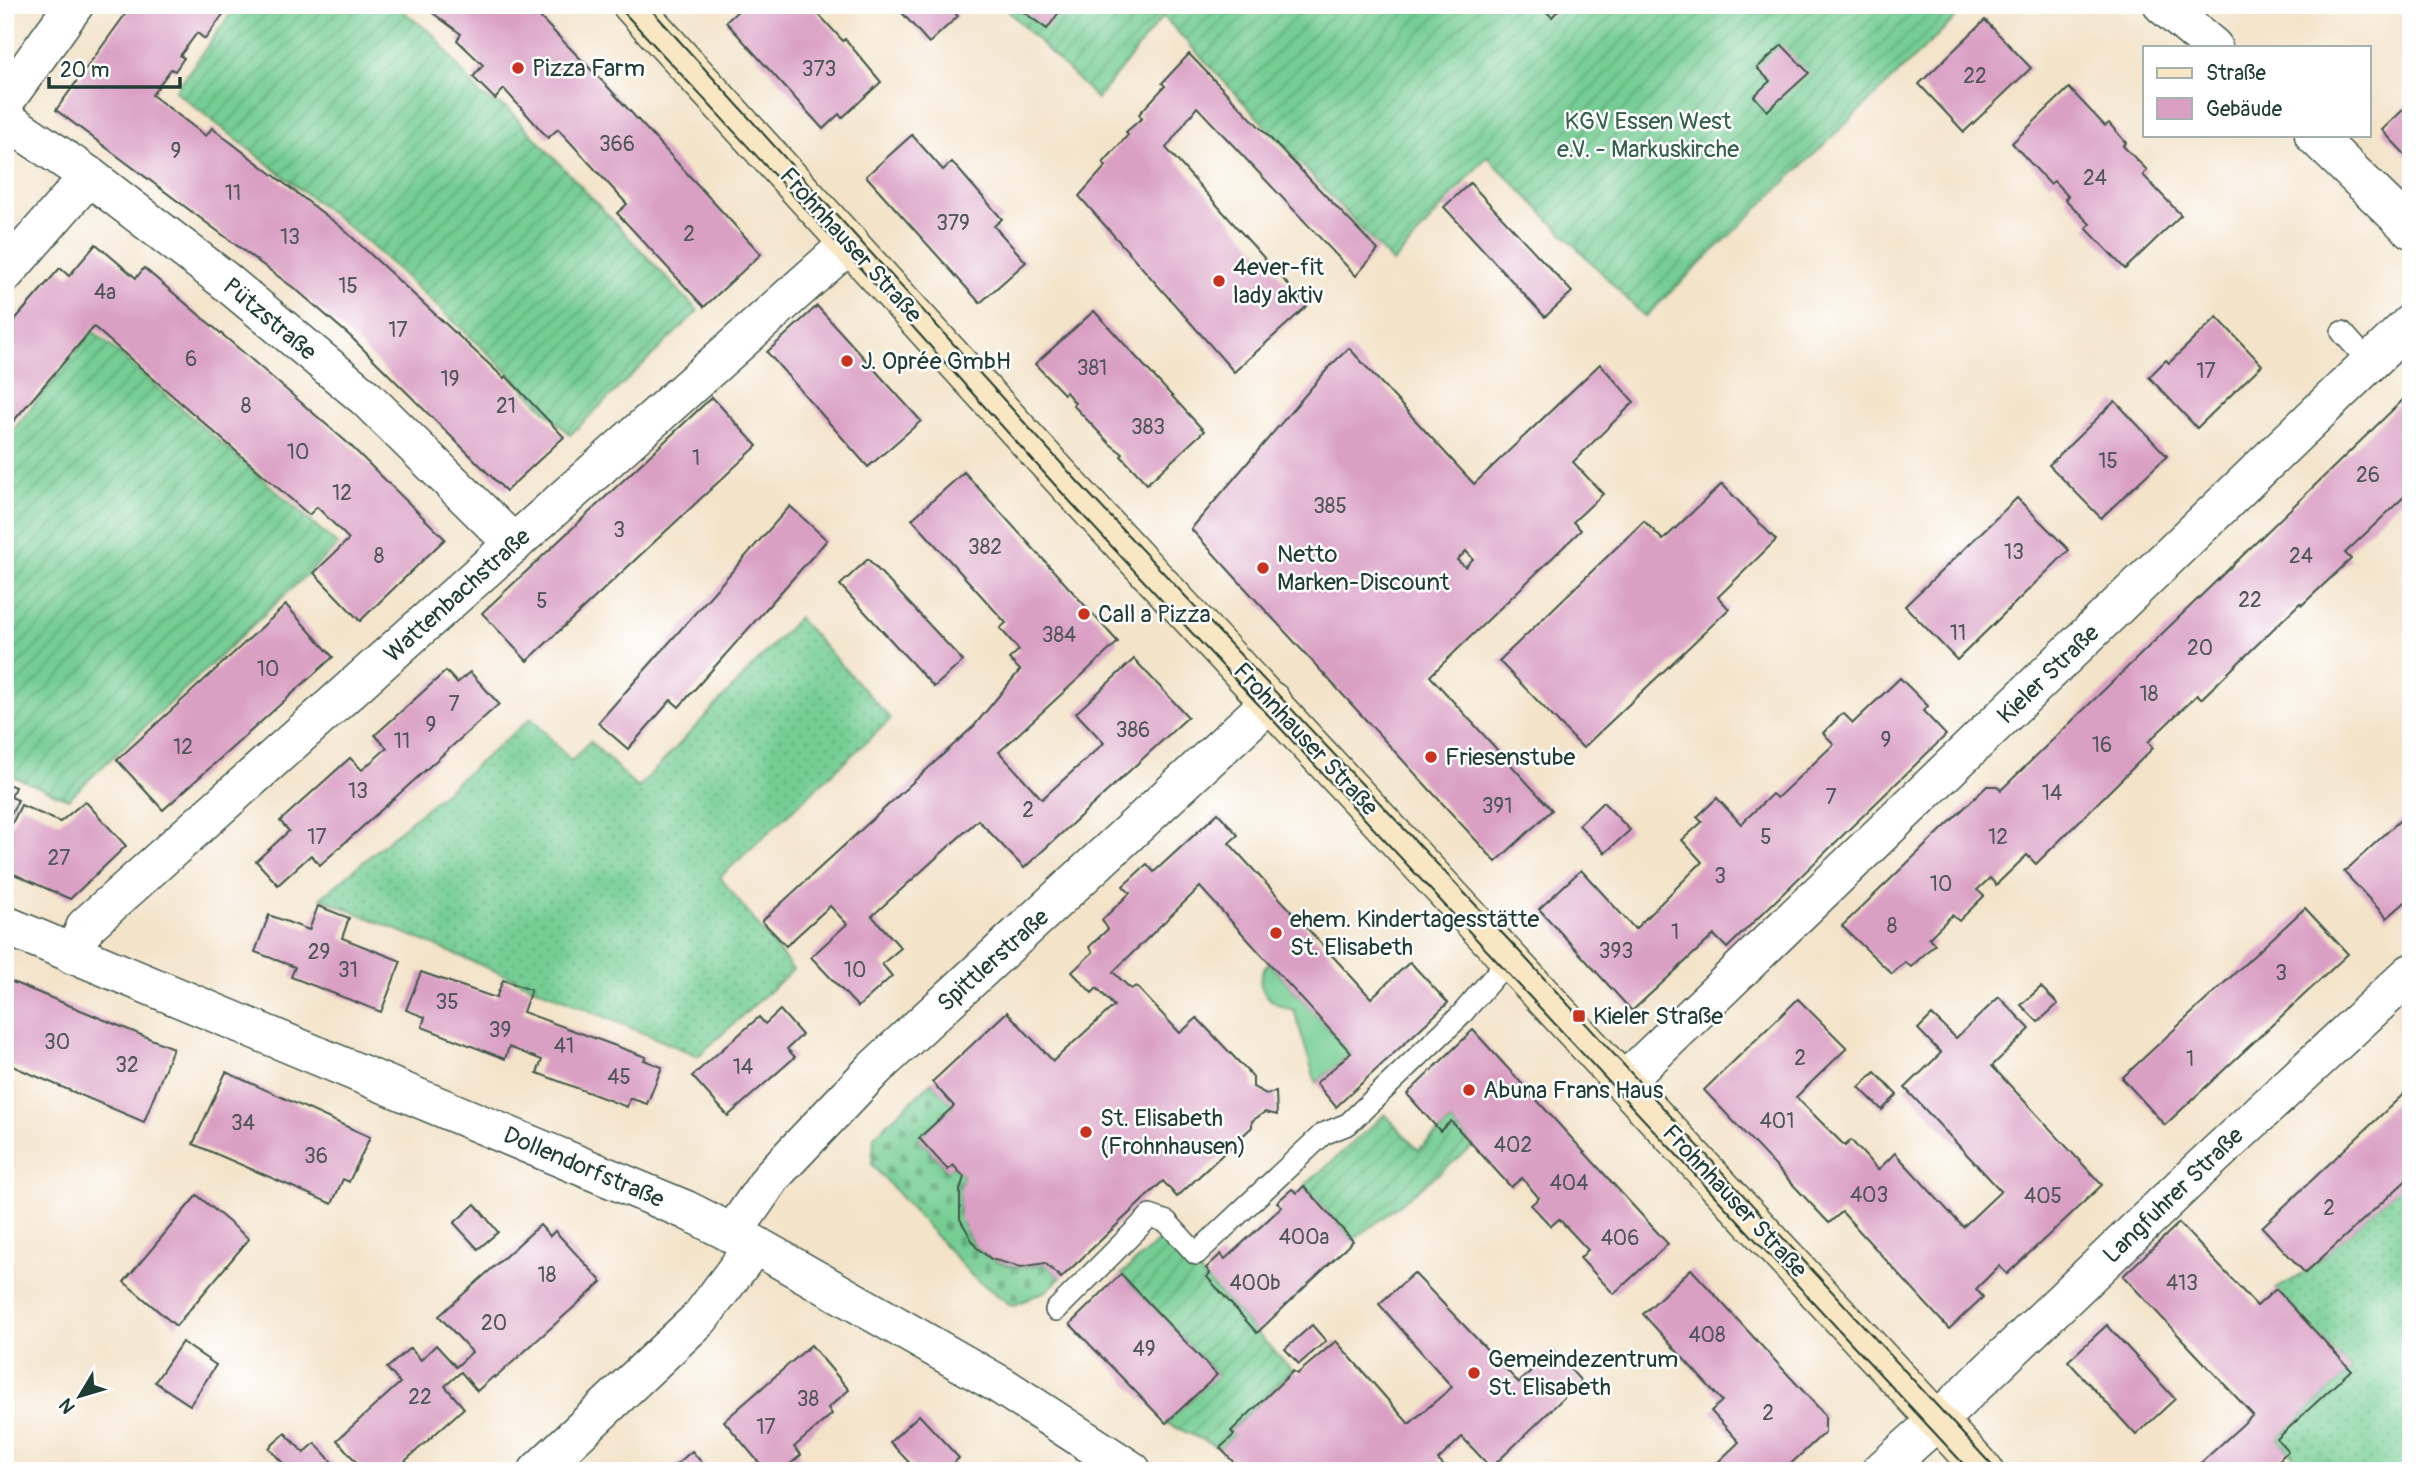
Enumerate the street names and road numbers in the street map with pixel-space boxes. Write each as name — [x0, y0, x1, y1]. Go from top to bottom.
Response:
street label: Frohnhauser Straße — [773, 162, 928, 329]
street label: Pützstraße — [217, 272, 322, 367]
street label: Wattenbachstraße — [378, 522, 537, 669]
street label: Kieler Straße — [1991, 619, 2105, 730]
street label: Frohnhauser Straße — [1227, 657, 1384, 822]
street label: Spittlerstraße — [932, 903, 1055, 1018]
street label: Frohnhauser Straße — [1656, 1119, 1813, 1284]
street label: Dollendorfstraße — [499, 1121, 669, 1214]
street label: Langfuhrer Straße — [2097, 1121, 2250, 1270]

